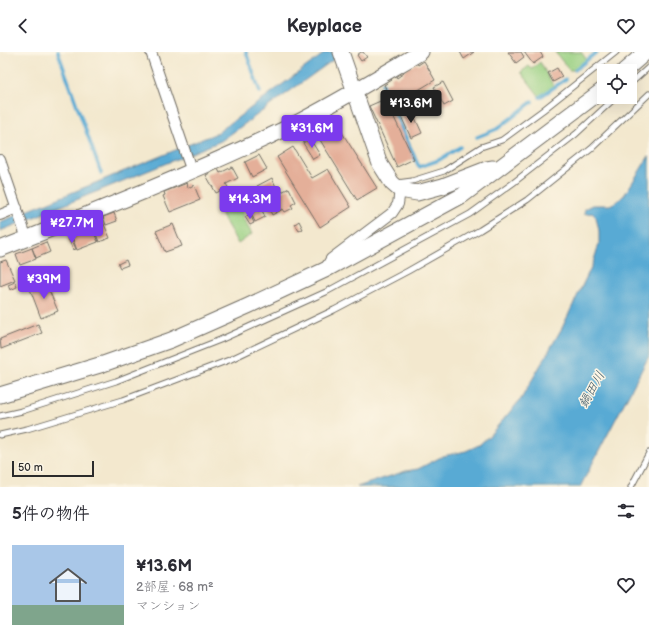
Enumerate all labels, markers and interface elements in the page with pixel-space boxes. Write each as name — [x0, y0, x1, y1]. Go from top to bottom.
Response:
icon: back — [12, 15, 34, 37]
icon: heart — [615, 15, 637, 37]
text: Keyplace — [287, 16, 362, 37]
map controls — [597, 64, 637, 104]
button: locate — [597, 64, 637, 104]
pin: ¥13.6M — [378, 90, 444, 124]
text: ¥13.6M — [389, 95, 433, 111]
pin: ¥31.6M — [279, 115, 345, 149]
text: ¥31.6M — [290, 120, 334, 136]
pin: ¥14.3M — [217, 186, 283, 220]
text: ¥14.3M — [229, 191, 271, 207]
pin: ¥27.7M — [39, 210, 105, 244]
text: ¥27.7M — [50, 215, 94, 231]
pin: ¥39M — [20, 266, 68, 300]
text: ¥39M — [27, 271, 61, 287]
water label: 鍋田川 — [575, 369, 609, 410]
scale bar — [12, 459, 94, 478]
text: 50 m — [18, 461, 43, 474]
icon: filters — [615, 500, 637, 522]
text: 5件の物件 — [12, 504, 90, 524]
text: ¥13.6M — [136, 556, 192, 576]
icon: home — [44, 561, 92, 609]
icon: heart — [615, 574, 637, 596]
text: 2部屋 · 68 m² — [136, 579, 214, 595]
text: マンション — [136, 598, 200, 614]

